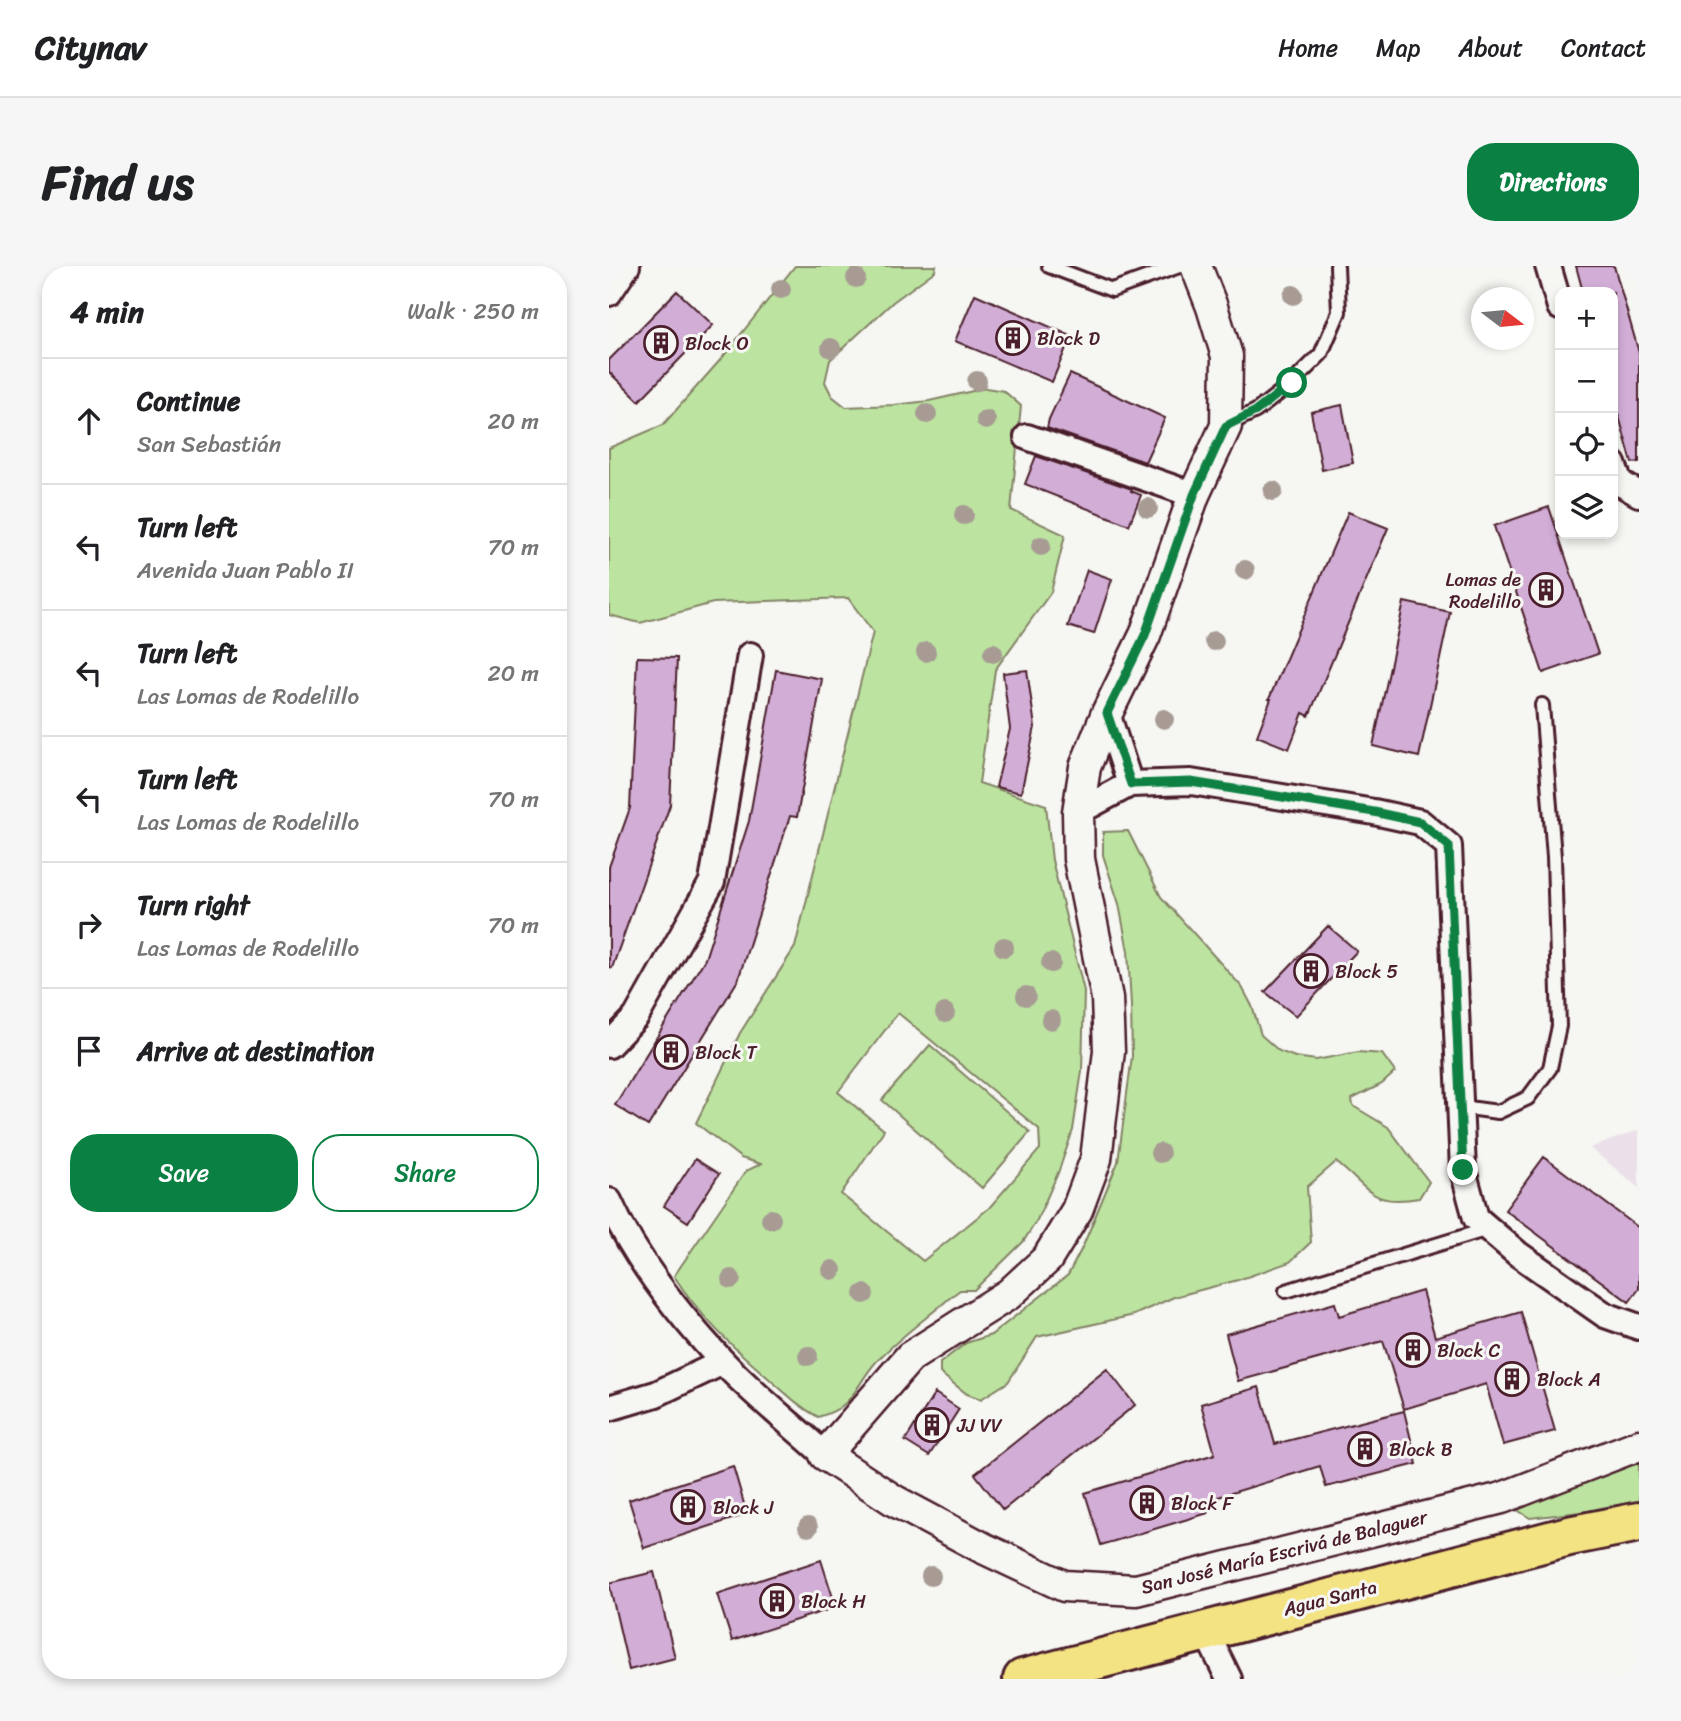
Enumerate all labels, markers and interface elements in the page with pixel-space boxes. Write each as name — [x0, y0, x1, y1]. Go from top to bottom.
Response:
text: Citynav — [35, 19, 146, 77]
text: Home — [1278, 27, 1338, 69]
text: Map — [1376, 27, 1420, 69]
text: About — [1458, 27, 1523, 69]
text: Contact — [1561, 27, 1646, 69]
text: Find us — [42, 139, 194, 226]
button: Directions — [1467, 143, 1639, 221]
text: 4 min — [70, 285, 144, 339]
north arrow — [1471, 287, 1534, 350]
map controls — [1555, 287, 1618, 539]
button: + — [1555, 287, 1618, 350]
text: Walk · 250 m — [407, 291, 539, 332]
building icon: Block D — [994, 319, 1032, 357]
place label: Block D — [1037, 322, 1101, 355]
building icon: Block O — [642, 324, 680, 362]
place label: Block O — [685, 327, 749, 360]
button: − — [1555, 350, 1618, 413]
route start — [1276, 367, 1307, 398]
text: Continue — [137, 378, 240, 424]
text: 20 m — [488, 401, 539, 442]
icon: ahead — [70, 402, 108, 440]
button: locate — [1555, 413, 1618, 476]
text: San Sebastián — [137, 424, 281, 465]
button: layers — [1555, 476, 1618, 539]
text: Turn left — [137, 504, 237, 550]
text: 70 m — [488, 527, 539, 568]
icon: left — [70, 528, 108, 566]
text: Avenida Juan Pablo II — [137, 550, 354, 591]
place label: Lomas de Rodelillo — [1446, 563, 1521, 618]
building icon: Lomas de Rodelillo — [1527, 571, 1565, 609]
text: Turn left — [137, 630, 237, 676]
text: 20 m — [488, 653, 539, 694]
icon: left — [70, 654, 108, 692]
text: Las Lomas de Rodelillo — [137, 676, 359, 717]
text: Turn left — [137, 756, 237, 802]
text: 70 m — [488, 779, 539, 820]
icon: left — [70, 780, 108, 818]
text: Las Lomas de Rodelillo — [137, 802, 359, 843]
text: Turn right — [137, 882, 250, 928]
text: 70 m — [488, 905, 539, 946]
icon: right — [70, 906, 108, 944]
text: Las Lomas de Rodelillo — [137, 928, 359, 969]
building icon: Block 5 — [1292, 952, 1330, 990]
place label: Block 5 — [1335, 955, 1399, 988]
text: Arrive at destination — [137, 1028, 374, 1074]
icon: arrive — [70, 1032, 108, 1070]
building icon: Block T — [652, 1033, 690, 1071]
place label: Block T — [695, 1036, 758, 1069]
button: Save — [70, 1134, 298, 1212]
button: Share — [312, 1134, 539, 1212]
route end — [1447, 1154, 1478, 1185]
building icon: Block C — [1394, 1331, 1432, 1369]
place label: Block C — [1437, 1334, 1501, 1367]
building icon: Block A — [1493, 1360, 1531, 1398]
place label: Block A — [1537, 1363, 1601, 1396]
building icon: JJ VV — [913, 1406, 951, 1444]
place label: JJ VV — [956, 1409, 1003, 1442]
building icon: Block B — [1346, 1430, 1384, 1468]
place label: Block B — [1389, 1433, 1453, 1466]
building icon: Block F — [1128, 1484, 1166, 1522]
place label: Block F — [1171, 1487, 1235, 1520]
building icon: Block J — [669, 1488, 707, 1526]
place label: Block J — [713, 1491, 775, 1524]
street label: San José María Escrivá de Balaguer — [1137, 1500, 1432, 1604]
street label: Agua Santa — [1279, 1570, 1381, 1626]
building icon: Block H — [758, 1582, 796, 1620]
place label: Block H — [801, 1585, 867, 1618]

